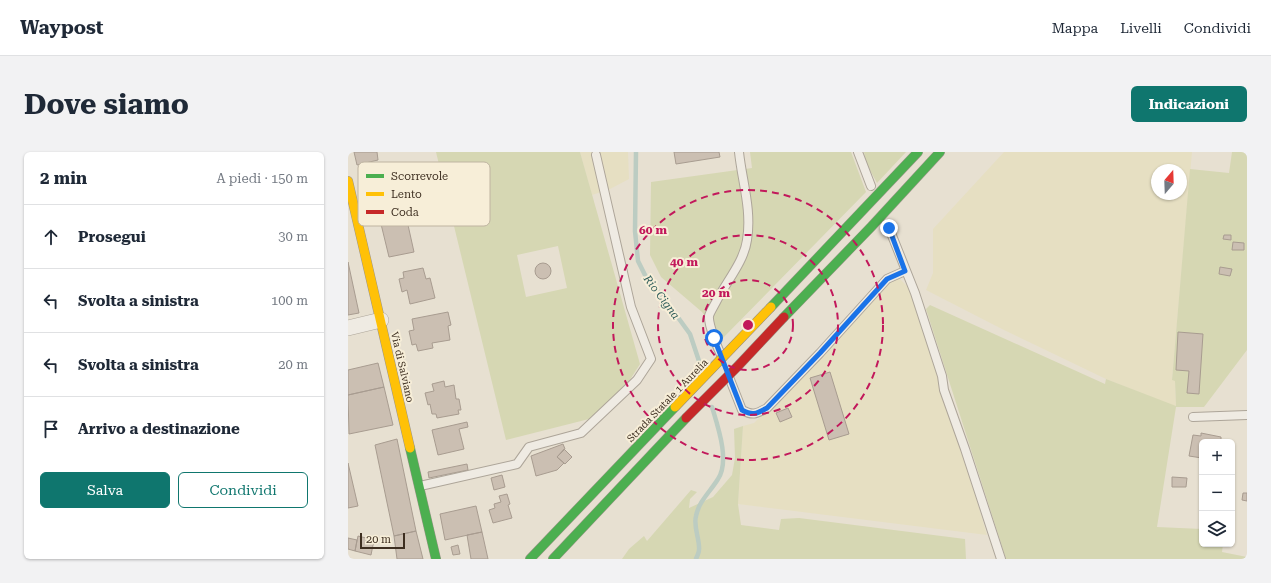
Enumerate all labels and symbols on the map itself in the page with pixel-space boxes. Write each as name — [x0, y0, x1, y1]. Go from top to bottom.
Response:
legend — [358, 162, 490, 226]
north arrow — [1151, 164, 1187, 200]
text: Scorrevole — [391, 170, 448, 183]
text: Lento — [391, 188, 422, 201]
text: Coda — [391, 206, 419, 219]
route end — [880, 219, 898, 237]
text: 60 m — [639, 223, 667, 237]
text: 40 m — [670, 255, 698, 269]
water label: Rio Cigna — [640, 272, 682, 322]
text: 20 m — [702, 286, 730, 300]
centre of rings — [741, 318, 755, 332]
route start — [705, 329, 723, 347]
street label: Via di Salviano — [389, 331, 416, 403]
street label: Strada Statale 1 Aurelia — [625, 356, 710, 444]
scale bar — [360, 531, 405, 550]

